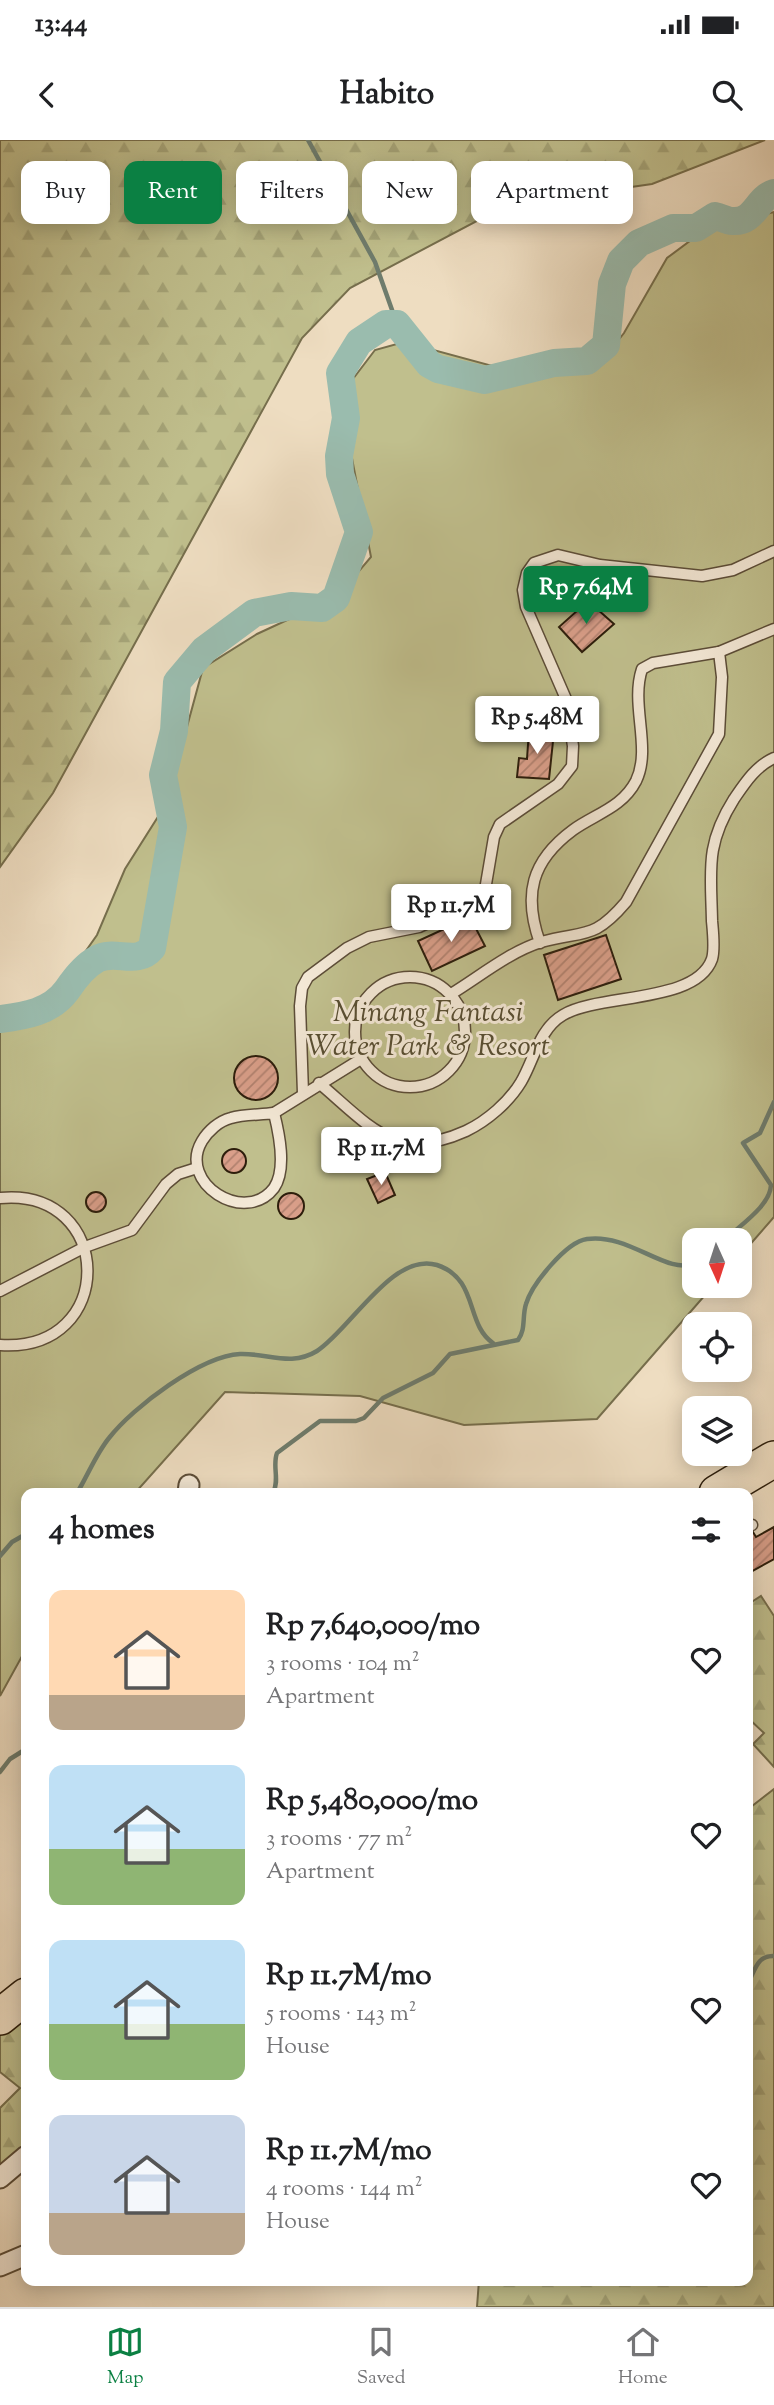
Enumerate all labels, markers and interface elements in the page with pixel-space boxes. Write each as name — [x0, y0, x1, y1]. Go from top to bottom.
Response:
text: 13:44 — [35, 6, 87, 43]
text: Habito — [340, 72, 434, 118]
icon: back — [28, 76, 66, 114]
icon: search — [708, 76, 746, 114]
chip: Buy — [21, 161, 110, 224]
chip: Rent — [124, 161, 222, 224]
chip: Filters — [236, 161, 348, 224]
chip: New — [362, 161, 457, 224]
chip: Apartment — [471, 161, 633, 224]
pin: Rp 7.64M — [514, 566, 658, 626]
text: Rp 7.64M — [539, 572, 633, 605]
pin: Rp 5.48M — [465, 696, 609, 756]
text: Rp 5.48M — [491, 702, 583, 735]
pin: Rp 11.7M — [379, 884, 523, 944]
text: Rp 11.7M — [407, 890, 495, 923]
park label: Minang Fantasi Water Park & Resort — [306, 992, 550, 1069]
pin: Rp 11.7M — [309, 1128, 453, 1187]
text: Rp 11.7M — [337, 1133, 425, 1166]
north arrow — [682, 1228, 752, 1298]
map controls — [682, 1228, 752, 1466]
button: locate — [682, 1312, 752, 1382]
button: layers — [682, 1396, 752, 1466]
text: 4 homes — [49, 1509, 155, 1552]
icon: filters — [687, 1511, 725, 1549]
text: Rp 7,640,000/mo — [266, 1605, 480, 1648]
icon: home — [105, 1618, 189, 1702]
icon: heart — [687, 1641, 725, 1679]
text: 3 rooms · 104 m² — [266, 1648, 420, 1681]
text: Apartment — [266, 1681, 375, 1714]
text: Rp 5,480,000/mo — [266, 1780, 478, 1823]
icon: home — [105, 1793, 189, 1877]
icon: heart — [687, 1816, 725, 1854]
text: 3 rooms · 77 m² — [266, 1823, 412, 1856]
text: Apartment — [266, 1856, 375, 1889]
text: Rp 11.7M/mo — [266, 1955, 432, 1998]
icon: home — [105, 1968, 189, 2052]
icon: heart — [687, 1991, 725, 2029]
text: 5 rooms · 143 m² — [266, 1998, 417, 2031]
text: House — [266, 2031, 330, 2064]
text: Rp 11.7M/mo — [266, 2130, 432, 2173]
icon: home — [105, 2143, 189, 2227]
icon: heart — [687, 2166, 725, 2204]
text: 4 rooms · 144 m² — [266, 2173, 423, 2206]
text: House — [266, 2206, 330, 2239]
tab: Map — [106, 2323, 144, 2392]
tab: Saved — [357, 2323, 405, 2392]
tab: Home — [618, 2323, 668, 2392]

